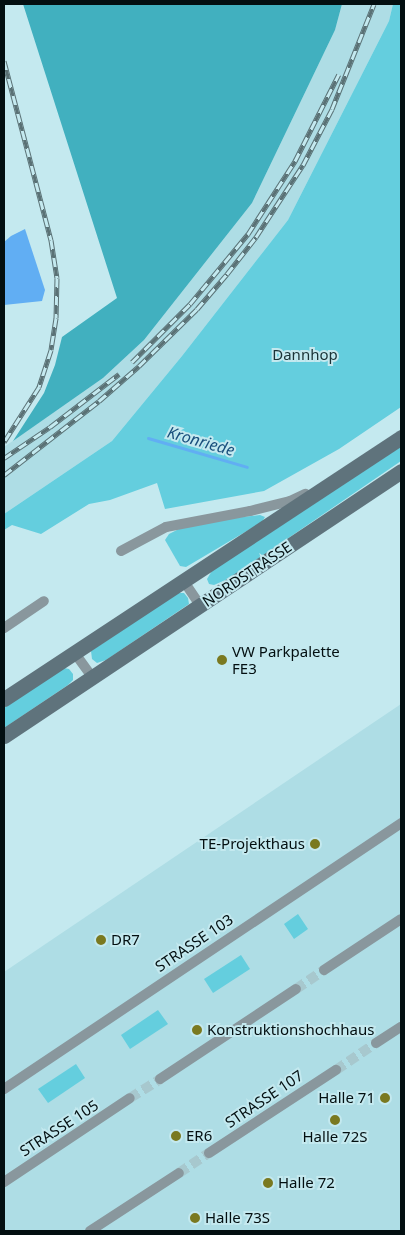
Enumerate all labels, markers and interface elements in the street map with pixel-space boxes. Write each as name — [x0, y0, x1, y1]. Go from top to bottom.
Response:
park label: Dannhop — [272, 346, 338, 364]
water label: Kronriede — [165, 422, 237, 460]
street label: NORDSTRASSE — [199, 538, 295, 610]
place label: VW Parkpalette FE3 — [232, 642, 340, 677]
marker: VW Parkpalette FE3 — [216, 654, 228, 666]
place label: TE-Projekthaus — [200, 835, 305, 853]
marker: TE-Projekthaus — [309, 838, 321, 850]
street label: STRASSE 103 — [152, 910, 236, 976]
place label: DR7 — [111, 931, 140, 949]
marker: DR7 — [95, 934, 107, 946]
place label: Konstruktionshochhaus — [207, 1021, 374, 1039]
marker: Konstruktionshochhaus — [191, 1024, 203, 1036]
street label: STRASSE 107 — [222, 1066, 306, 1132]
place label: Halle 71 — [318, 1089, 375, 1107]
marker: Halle 71 — [379, 1092, 391, 1104]
street label: STRASSE 105 — [16, 1096, 102, 1160]
marker: Halle 72S — [329, 1114, 341, 1126]
place label: ER6 — [186, 1127, 212, 1145]
place label: Halle 72S — [302, 1128, 368, 1146]
marker: ER6 — [170, 1130, 182, 1142]
place label: Halle 72 — [278, 1174, 335, 1192]
marker: Halle 72 — [262, 1177, 274, 1189]
place label: Halle 73S — [205, 1209, 270, 1227]
marker: Halle 73S — [189, 1212, 201, 1224]

